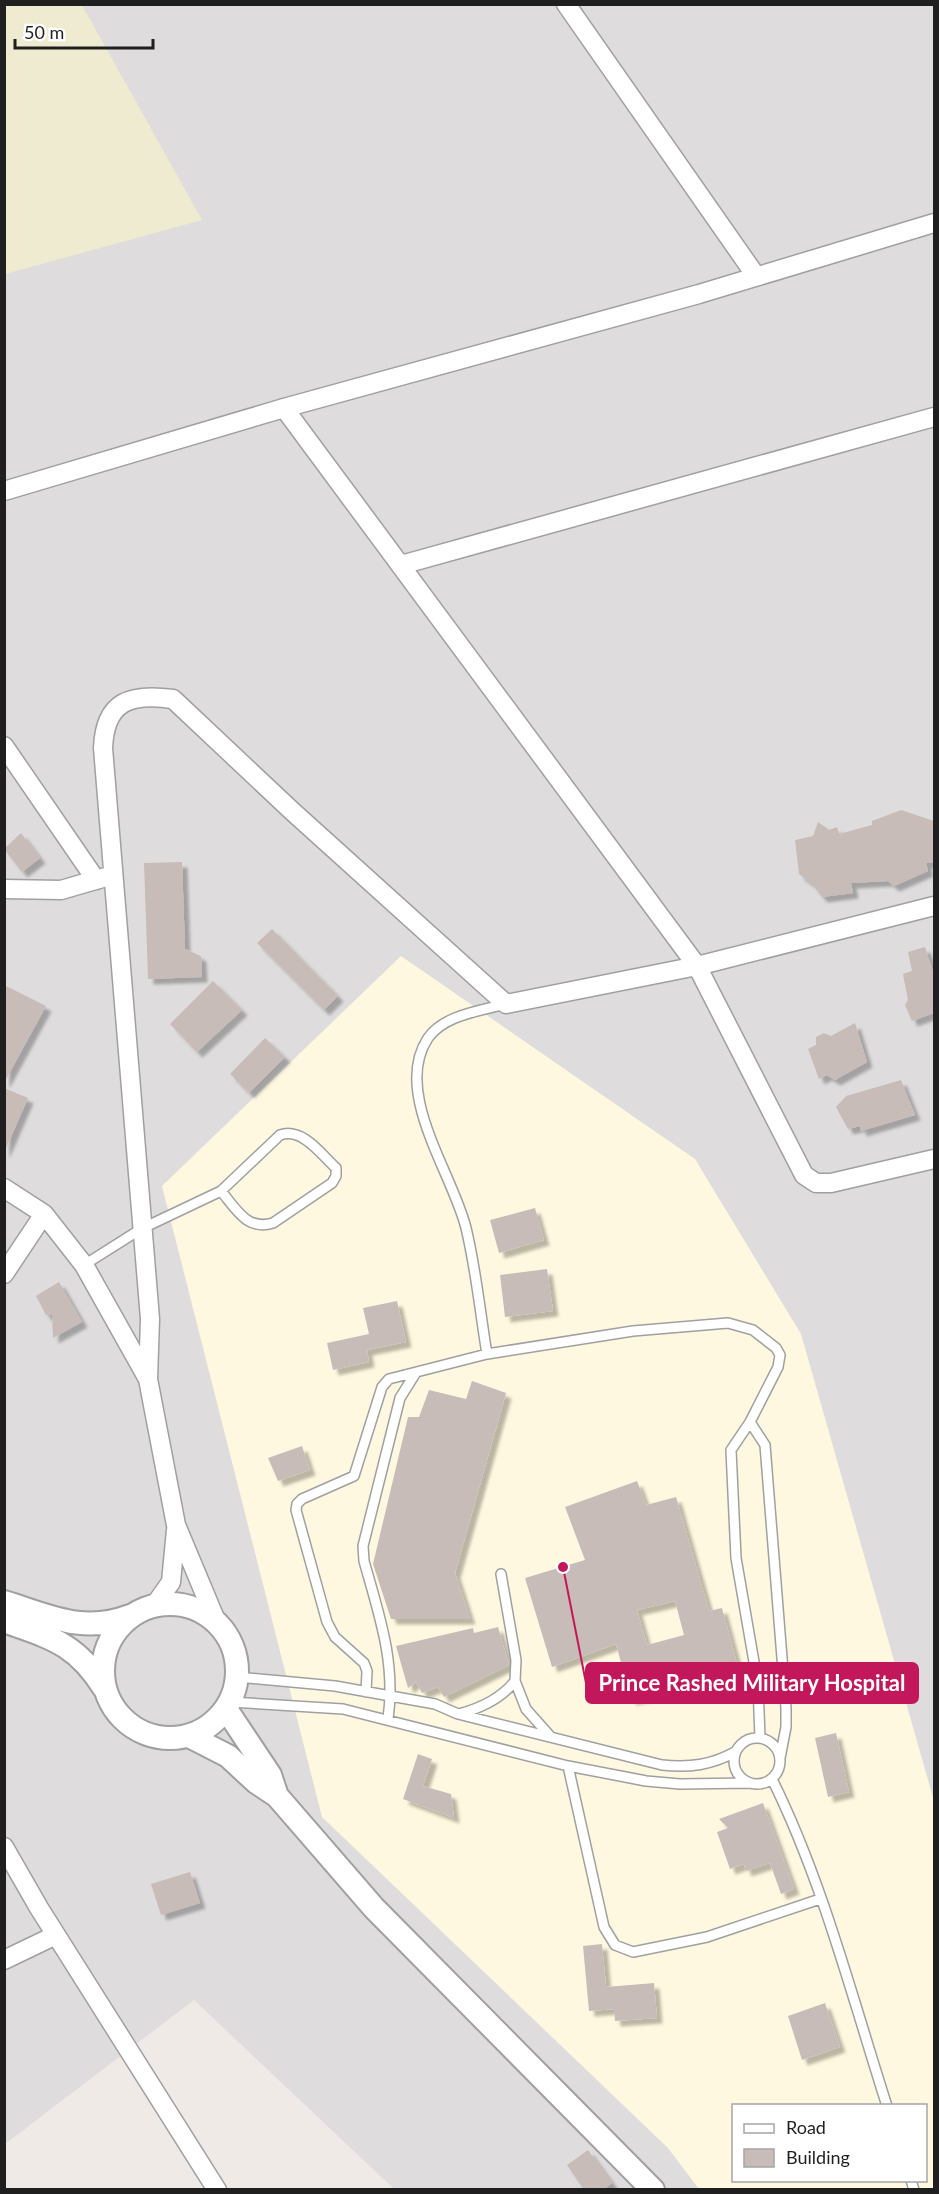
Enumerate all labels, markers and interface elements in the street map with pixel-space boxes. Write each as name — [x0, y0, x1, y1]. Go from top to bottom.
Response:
scale bar — [15, 12, 153, 50]
text: 50 m — [24, 21, 64, 43]
callout: Prince Rashed Military Hospital — [586, 1663, 918, 1703]
text: Prince Rashed Military Hospital — [599, 1669, 906, 1696]
legend — [732, 2104, 927, 2182]
text: Road — [786, 2116, 826, 2138]
text: Building — [786, 2146, 850, 2168]

